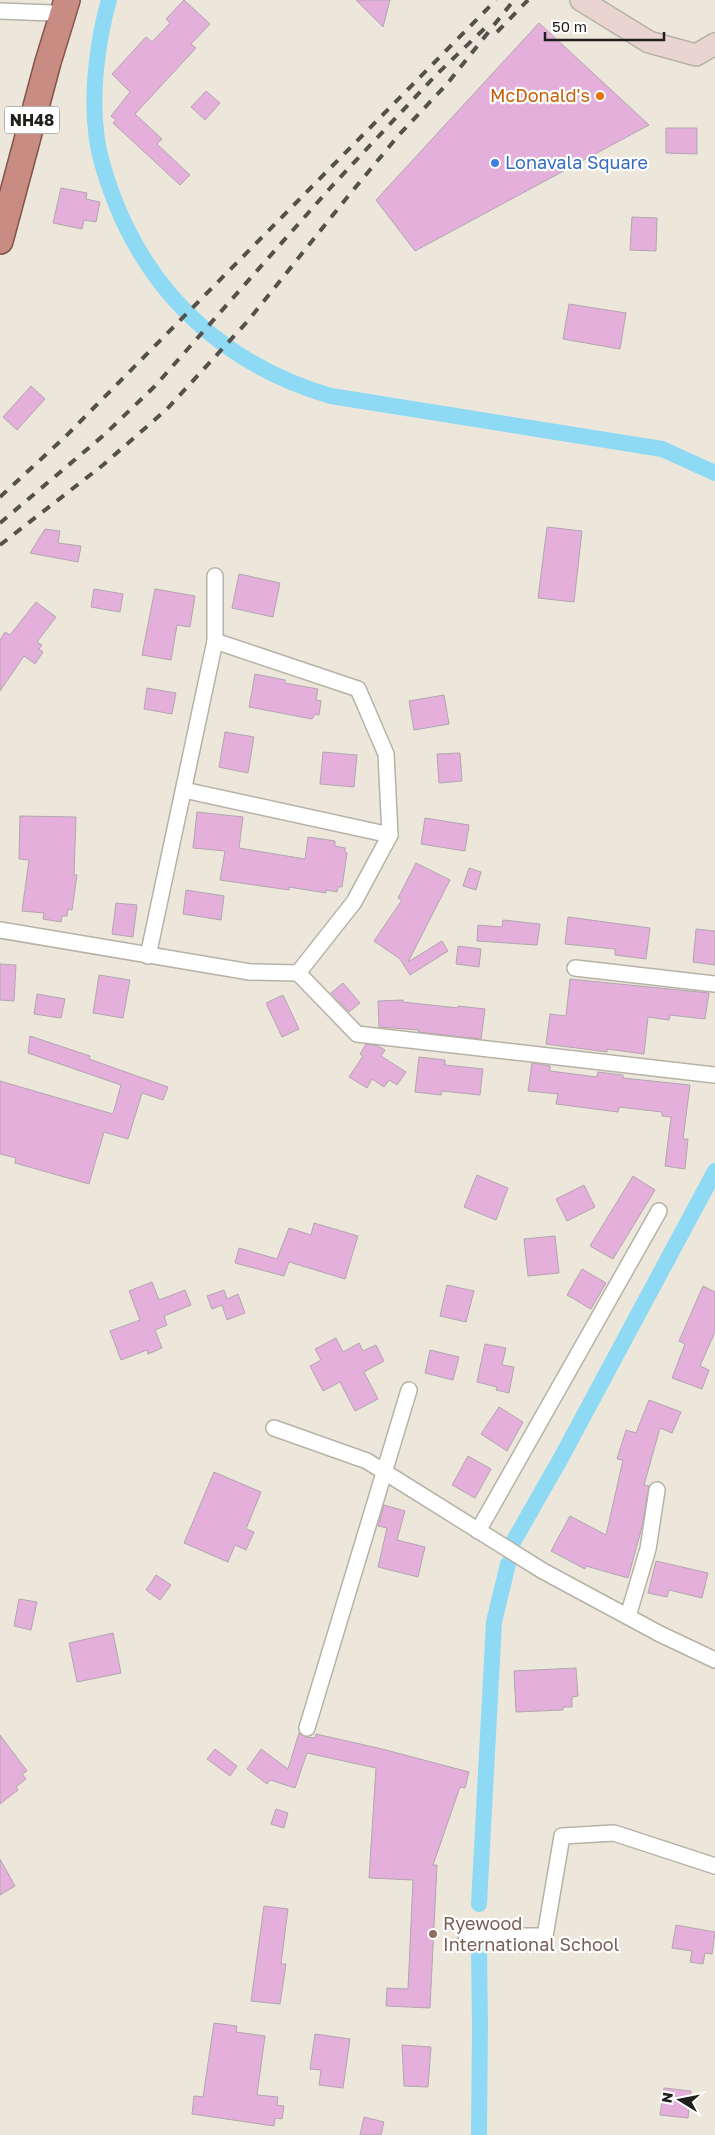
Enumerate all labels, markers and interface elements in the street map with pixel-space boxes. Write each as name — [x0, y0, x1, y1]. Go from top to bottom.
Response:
scale bar — [545, 10, 664, 42]
text: 50 m — [552, 17, 587, 35]
place label: McDonald's — [490, 84, 590, 106]
marker: McDonald's — [594, 90, 606, 102]
road number: NH48 — [5, 106, 60, 134]
place label: Lonavala Square — [505, 151, 648, 173]
marker: Lonavala Square — [489, 157, 501, 169]
place label: Ryewood International School — [443, 1912, 620, 1955]
marker: Ryewood International School — [427, 1928, 439, 1940]
north arrow — [655, 2075, 705, 2125]
text: N — [657, 2091, 676, 2104]

